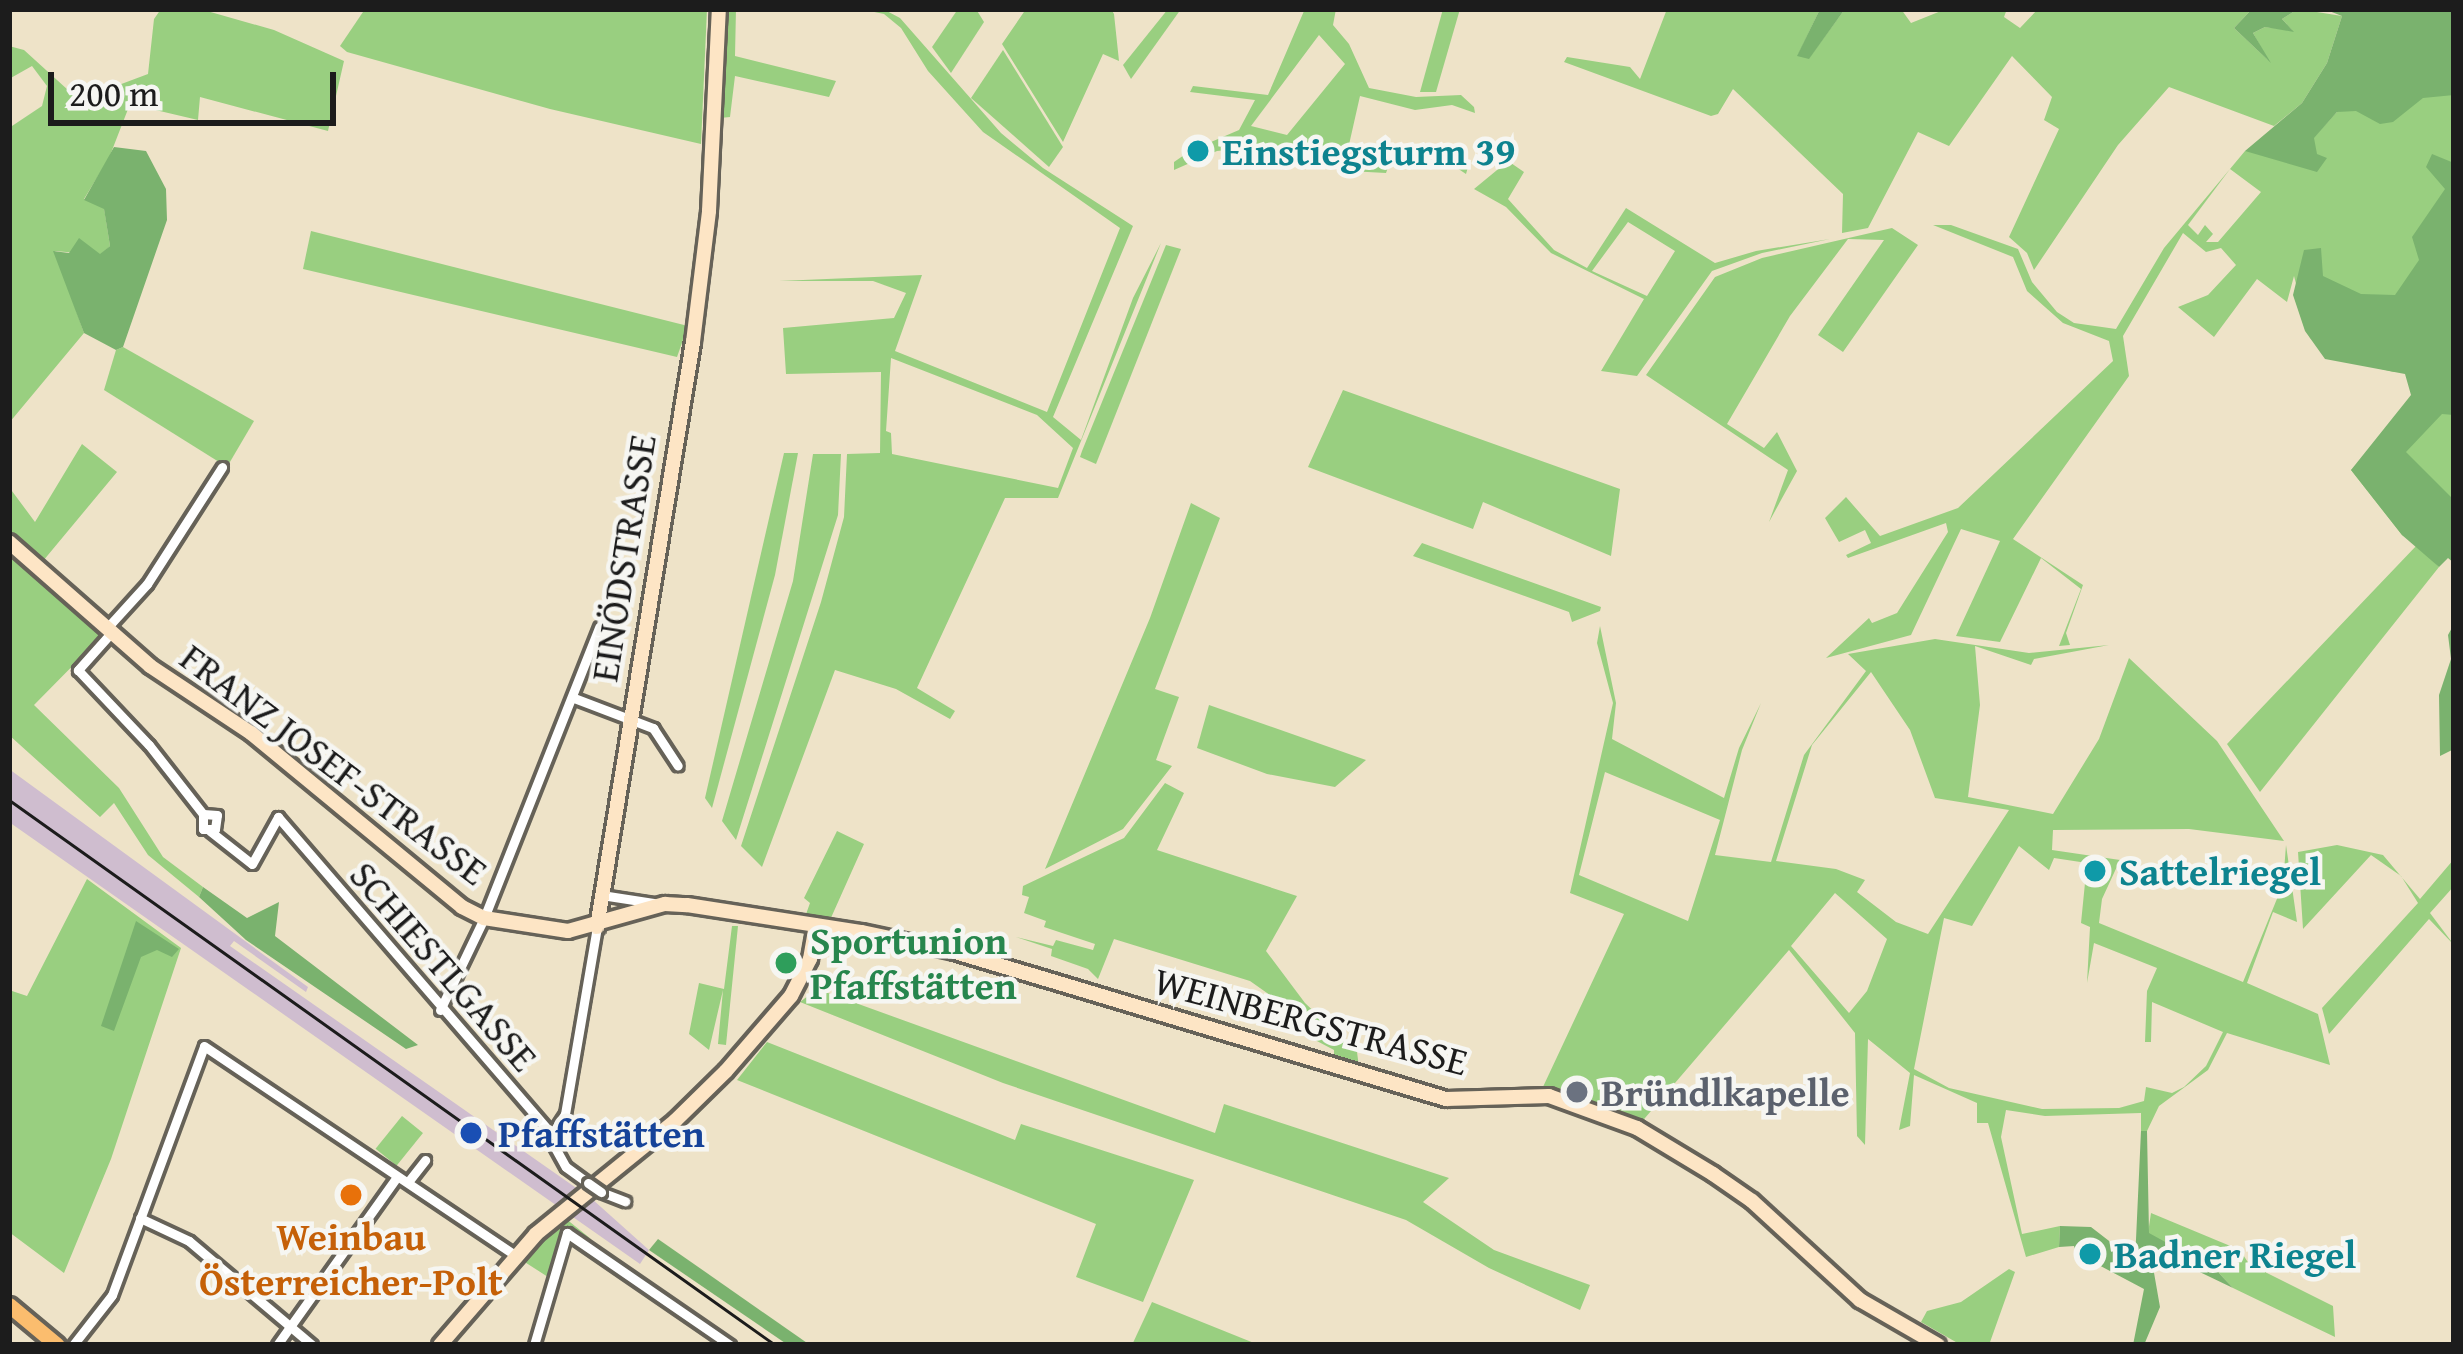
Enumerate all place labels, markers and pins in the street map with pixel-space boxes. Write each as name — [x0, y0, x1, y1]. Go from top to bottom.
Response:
place label: Einstiegsturm 39 — [1222, 128, 1516, 174]
marker: Einstiegsturm 39 — [1185, 138, 1211, 164]
place label: Sattelriegel — [2119, 848, 2321, 894]
marker: Sattelriegel — [2082, 858, 2108, 884]
place label: Sportunion Pfaffstätten — [810, 918, 1017, 1009]
marker: Sportunion Pfaffstätten — [773, 950, 799, 976]
place label: Bründlkapelle — [1601, 1069, 1850, 1115]
marker: Bründlkapelle — [1564, 1079, 1590, 1105]
place label: Pfaffstätten — [498, 1110, 705, 1156]
marker: Pfaffstätten — [455, 1117, 487, 1149]
marker: Weinbau Österreicher-Polt — [338, 1182, 364, 1208]
place label: Weinbau Österreicher-Polt — [199, 1214, 503, 1305]
place label: Badner Riegel — [2114, 1231, 2356, 1277]
marker: Badner Riegel — [2077, 1241, 2103, 1267]

